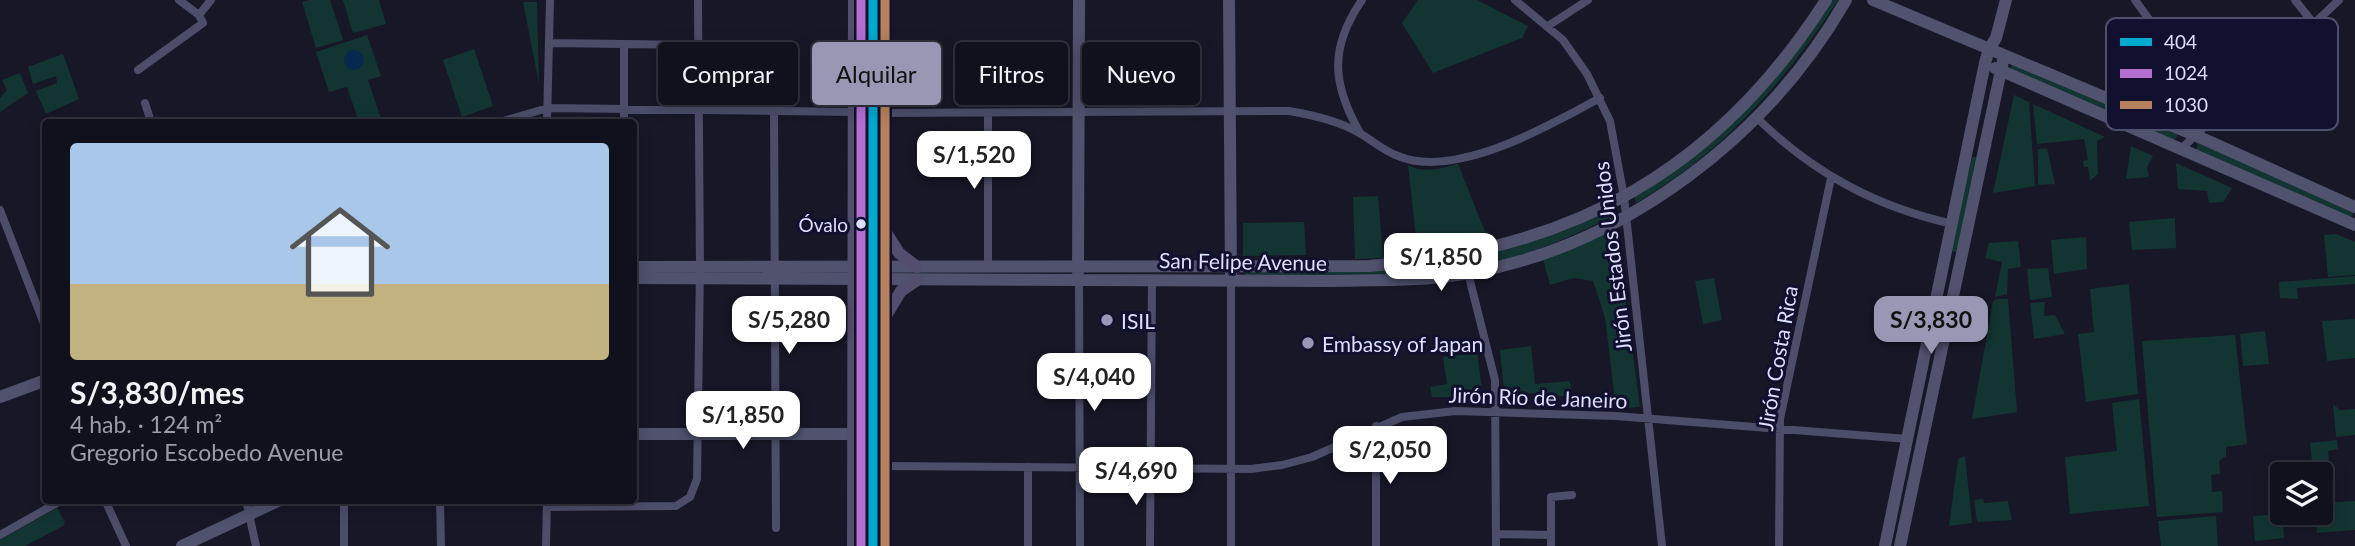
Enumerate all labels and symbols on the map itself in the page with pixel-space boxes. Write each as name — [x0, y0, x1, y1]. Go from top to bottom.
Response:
legend — [2106, 18, 2338, 130]
text: 404 — [2164, 30, 2197, 53]
text: 1024 — [2164, 61, 2208, 84]
text: 1030 — [2164, 93, 2208, 116]
pin: S/1,520 — [909, 132, 1039, 191]
street label: Jirón Estados Unidos — [1588, 160, 1636, 354]
place label: Óvalo — [799, 213, 848, 236]
marker: Óvalo — [854, 217, 868, 231]
pin: S/1,850 — [1376, 233, 1506, 293]
street label: San Felipe Avenue — [1159, 247, 1327, 275]
street label: Jirón Costa Rica — [1752, 284, 1802, 432]
pin: S/5,280 — [724, 296, 854, 356]
pin: S/3,830 — [1866, 296, 1996, 356]
place label: ISIL — [1121, 308, 1155, 333]
marker: ISIL — [1099, 312, 1115, 328]
place label: Embassy of Japan — [1322, 331, 1483, 356]
marker: Embassy of Japan — [1300, 335, 1316, 351]
pin: S/4,040 — [1029, 354, 1159, 413]
street label: Jirón Río de Janeiro — [1448, 381, 1628, 413]
pin: S/1,850 — [678, 392, 808, 451]
pin: S/2,050 — [1325, 426, 1455, 486]
pin: S/4,690 — [1071, 448, 1201, 507]

